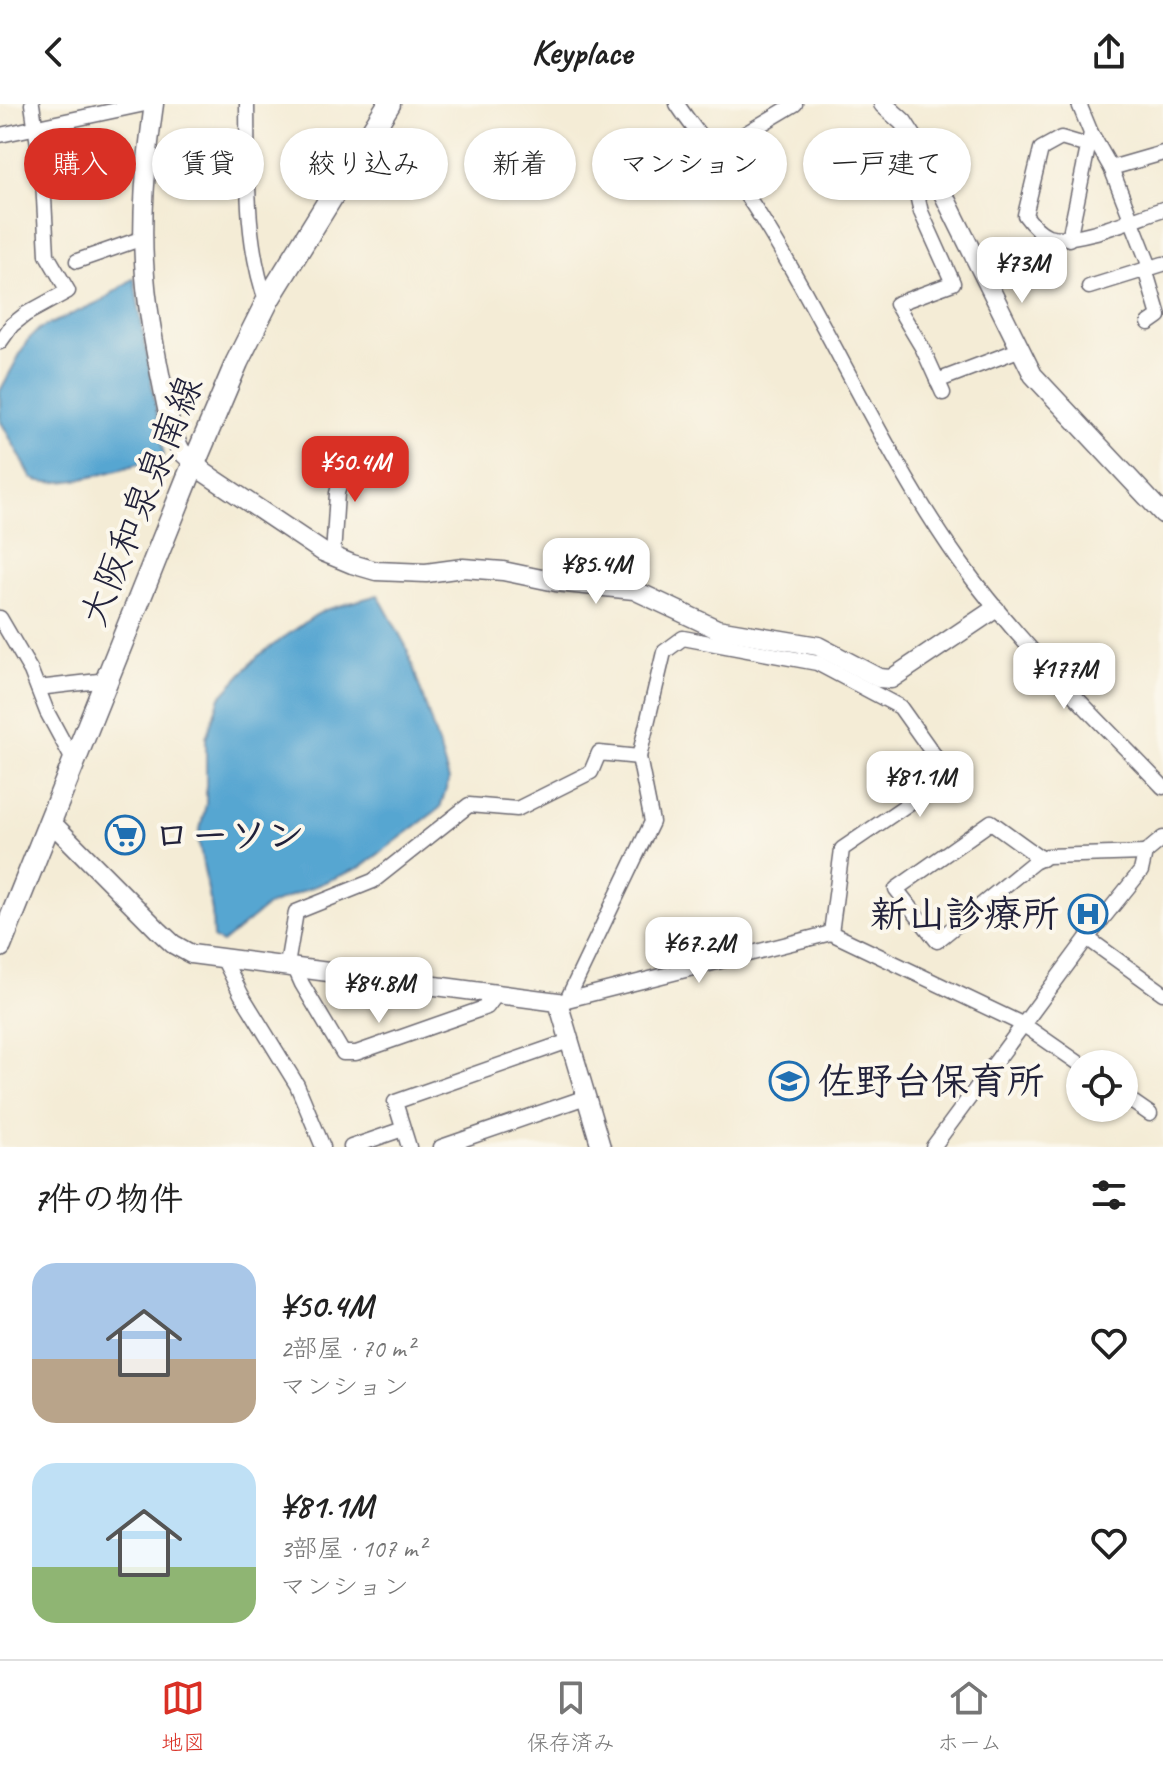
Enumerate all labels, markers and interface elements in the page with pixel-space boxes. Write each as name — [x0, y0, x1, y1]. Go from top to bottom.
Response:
text: Keyplace — [531, 29, 632, 75]
icon: back — [32, 30, 76, 74]
icon: share — [1087, 30, 1131, 74]
chip: 購入 — [24, 128, 136, 200]
chip: 賃貸 — [152, 128, 264, 200]
chip: 絞り込み — [280, 128, 448, 200]
chip: 新着 — [464, 128, 576, 200]
chip: マンション — [592, 128, 787, 200]
chip: 一戸建て — [803, 128, 971, 200]
pin: ¥73M — [975, 237, 1069, 305]
text: ¥73M — [995, 246, 1049, 279]
street label: 大阪和泉泉南線 — [69, 369, 213, 633]
pin: ¥50.4M — [290, 436, 420, 504]
text: ¥50.4M — [320, 445, 390, 478]
pin: ¥85.4M — [531, 538, 661, 606]
text: ¥85.4M — [561, 547, 631, 580]
pin: ¥177M — [1008, 643, 1120, 711]
text: ¥177M — [1031, 652, 1097, 685]
pin: ¥81.1M — [855, 751, 985, 819]
text: ¥81.1M — [885, 760, 955, 793]
place label: ローソン — [153, 812, 305, 859]
supermarket icon: ローソン — [104, 814, 146, 856]
place label: 新山診療所 — [870, 891, 1060, 938]
hospital icon: 新山診療所 — [1067, 893, 1109, 935]
pin: ¥67.2M — [634, 917, 764, 985]
text: ¥67.2M — [663, 926, 735, 959]
pin: ¥84.8M — [314, 957, 444, 1025]
text: ¥84.8M — [344, 966, 414, 999]
map controls — [1066, 1050, 1138, 1122]
button: locate — [1066, 1050, 1138, 1122]
place label: 佐野台保育所 — [817, 1058, 1045, 1105]
school or university icon: 佐野台保育所 — [768, 1060, 810, 1102]
icon: filters — [1087, 1173, 1131, 1217]
text: 7件の物件 — [32, 1177, 183, 1220]
text: ¥50.4M — [280, 1284, 372, 1327]
icon: home — [96, 1295, 192, 1391]
icon: heart — [1087, 1321, 1131, 1365]
text: 2部屋 · 70 m² — [280, 1332, 414, 1365]
text: マンション — [280, 1370, 409, 1403]
text: ¥81.1M — [280, 1484, 373, 1527]
icon: home — [96, 1495, 192, 1591]
icon: heart — [1087, 1521, 1131, 1565]
text: 3部屋 · 107 m² — [280, 1532, 425, 1565]
text: マンション — [280, 1570, 409, 1603]
tab: 地図 — [161, 1676, 205, 1757]
tab: 保存済み — [527, 1676, 615, 1757]
tab: ホーム — [937, 1676, 1002, 1757]

